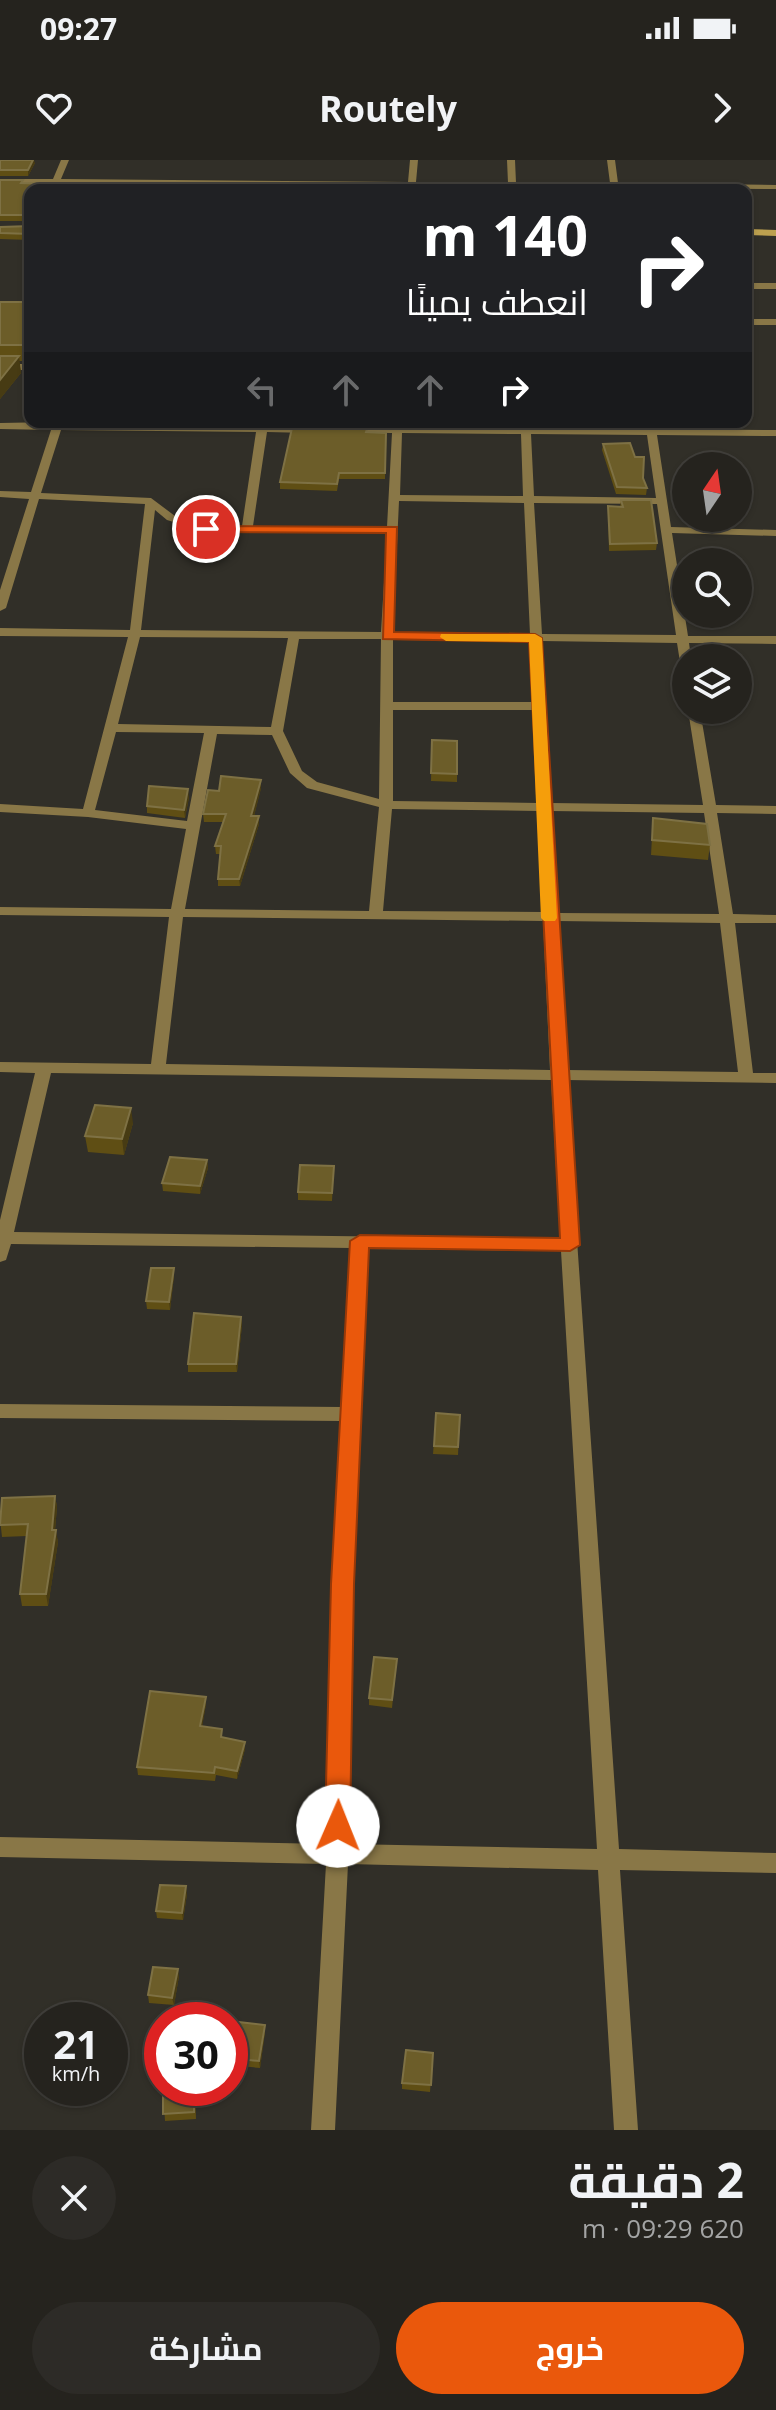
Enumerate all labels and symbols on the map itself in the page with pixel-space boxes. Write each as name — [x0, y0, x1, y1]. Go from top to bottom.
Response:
north arrow — [672, 452, 752, 532]
pin — [172, 495, 240, 563]
position arrow — [296, 1784, 380, 1868]
speed limit sign: 30 — [144, 2002, 248, 2106]

